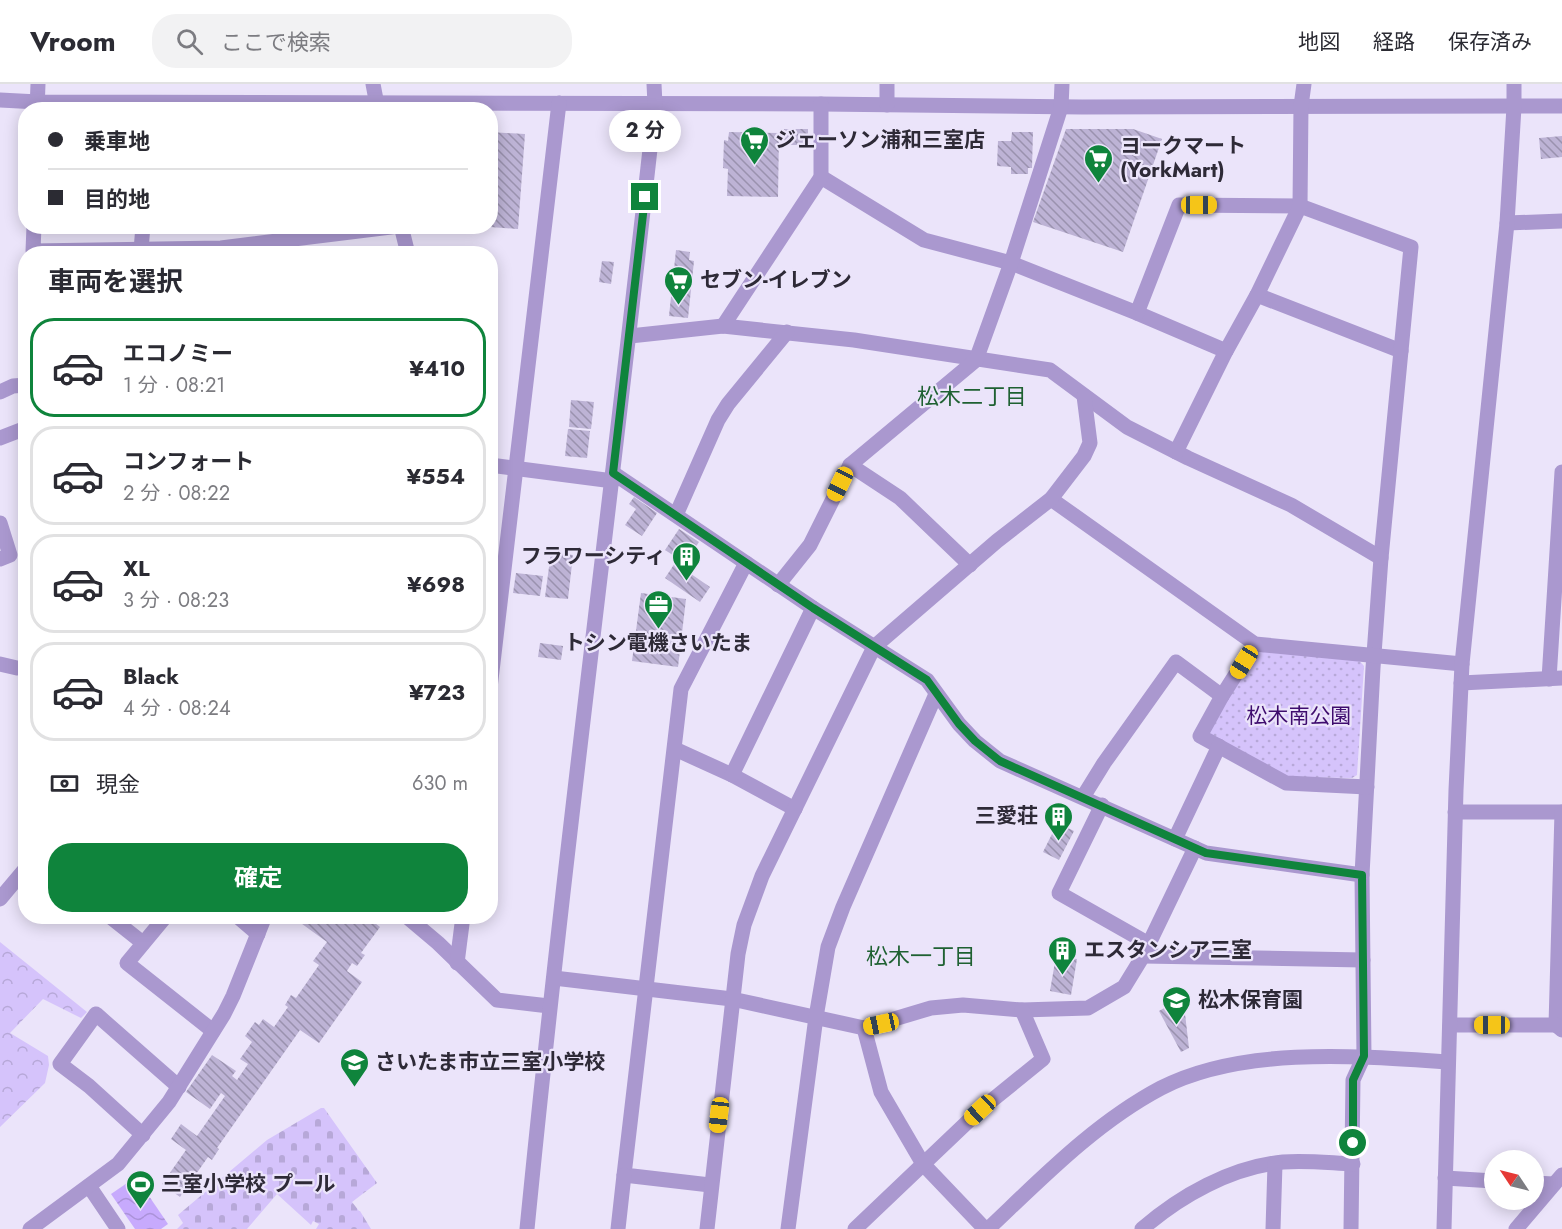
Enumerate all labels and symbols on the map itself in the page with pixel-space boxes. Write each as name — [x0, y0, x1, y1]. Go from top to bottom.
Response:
callout: 2 分 — [609, 110, 681, 152]
supermarket icon: ジェーソン浦和三室店 — [738, 124, 770, 166]
place label: ジェーソン浦和三室店 — [775, 125, 985, 155]
place label: ヨークマート (YorkMart) — [1120, 131, 1246, 185]
supermarket icon: ヨークマート (YorkMart) — [1083, 142, 1115, 184]
route end — [631, 183, 658, 210]
car — [1181, 196, 1217, 214]
supermarket icon: セブン-イレブン — [663, 264, 695, 306]
place label: セブン-イレブン — [700, 265, 852, 295]
district label: 松木二丁目 — [917, 380, 1027, 412]
car — [824, 464, 856, 504]
building icon: フラワーシティ — [671, 540, 703, 582]
place label: フラワーシティ — [521, 541, 666, 571]
office icon: トシン電機さいたま — [642, 588, 674, 630]
place label: トシン電機さいたま — [564, 628, 752, 658]
car — [1227, 642, 1261, 682]
park label: 松木南公園 — [1247, 701, 1352, 731]
building icon: 三愛荘 — [1043, 800, 1075, 842]
place label: 三愛荘 — [975, 801, 1038, 831]
building icon: エスタンシア三室 — [1047, 934, 1079, 976]
place label: エスタンシア三室 — [1084, 935, 1252, 965]
district label: 松木一丁目 — [866, 940, 976, 972]
school or university icon: 松木保育園 — [1161, 984, 1193, 1026]
place label: 松木保育園 — [1198, 985, 1303, 1015]
car — [862, 1011, 900, 1037]
car — [1474, 1016, 1510, 1034]
school or university icon: さいたま市立三室小学校 — [338, 1046, 370, 1088]
place label: さいたま市立三室小学校 — [375, 1047, 605, 1077]
car — [961, 1091, 999, 1129]
car — [708, 1096, 730, 1134]
route start — [1339, 1129, 1366, 1156]
north arrow — [1484, 1150, 1544, 1210]
sports icon: 三室小学校 プール — [124, 1168, 156, 1210]
place label: 三室小学校 プール — [161, 1169, 335, 1199]

